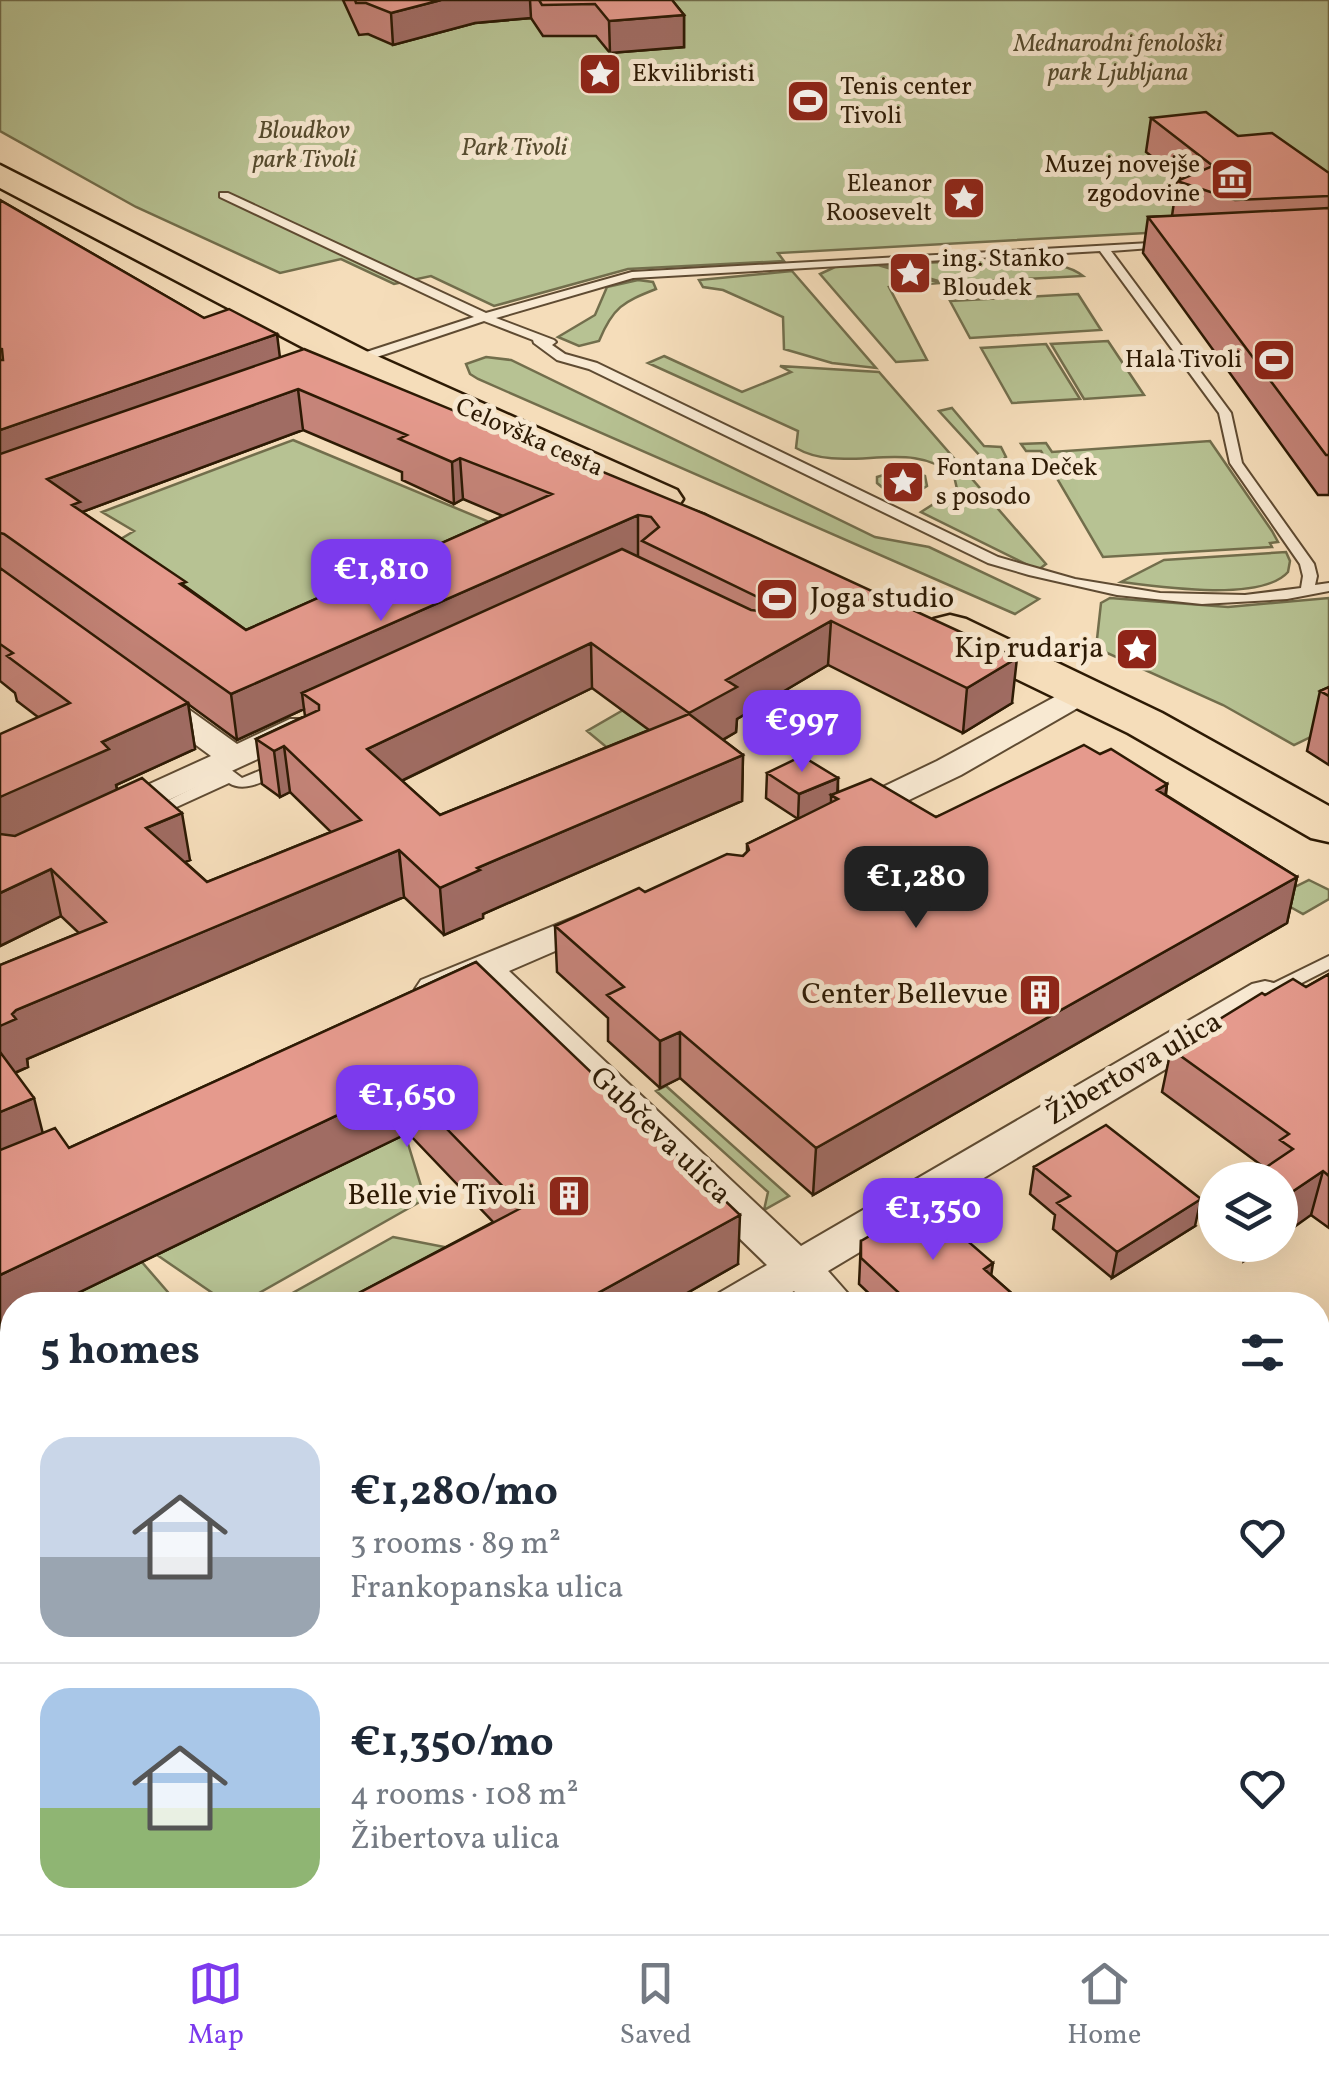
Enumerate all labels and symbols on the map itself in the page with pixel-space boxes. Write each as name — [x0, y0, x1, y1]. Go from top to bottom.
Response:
park label: Mednarodni fenološki park Ljubljana — [1013, 27, 1223, 91]
place icon: Ekvilibristi — [577, 51, 623, 97]
place label: Ekvilibristi — [632, 57, 755, 92]
place label: Tenis center Tivoli — [840, 70, 972, 134]
sports icon: Tenis center Tivoli — [785, 78, 831, 124]
park label: Bloudkov park Tivoli — [252, 114, 357, 178]
park label: Park Tivoli — [461, 131, 568, 166]
place label: Muzej novejše zgodovine — [1044, 148, 1200, 212]
museum icon: Muzej novejše zgodovine — [1209, 156, 1255, 202]
place label: Eleanor Roosevelt — [825, 167, 932, 231]
place icon: Eleanor Roosevelt — [941, 175, 987, 221]
place label: ing. Stanko Bloudek — [942, 242, 1065, 306]
place icon: ing. Stanko Bloudek — [887, 250, 933, 296]
sports icon: Hala Tivoli — [1251, 337, 1297, 383]
place label: Hala Tivoli — [1125, 343, 1242, 378]
street label: Celovška cesta — [449, 390, 609, 486]
place label: Fontana Deček s posodo — [936, 451, 1098, 515]
place icon: Fontana Deček s posodo — [880, 459, 926, 505]
pin: €1,810 — [300, 539, 462, 624]
sports icon: Joga studio — [754, 576, 800, 622]
place label: Joga studio — [810, 578, 954, 620]
place icon: Kip rudarja — [1114, 626, 1160, 672]
place label: Kip rudarja — [954, 628, 1104, 670]
pin: €997 — [743, 690, 861, 775]
pin: €1,280 — [835, 846, 997, 931]
building icon: Center Bellevue — [1017, 972, 1063, 1018]
place label: Center Bellevue — [802, 974, 1008, 1016]
street label: Žibertova ulica — [1038, 1002, 1230, 1136]
street label: Gubčeva ulica — [580, 1057, 740, 1215]
pin: €1,650 — [326, 1065, 488, 1150]
building icon: Belle vie Tivoli — [546, 1173, 592, 1219]
place label: Belle vie Tivoli — [347, 1175, 536, 1217]
pin: €1,350 — [852, 1178, 1014, 1263]

